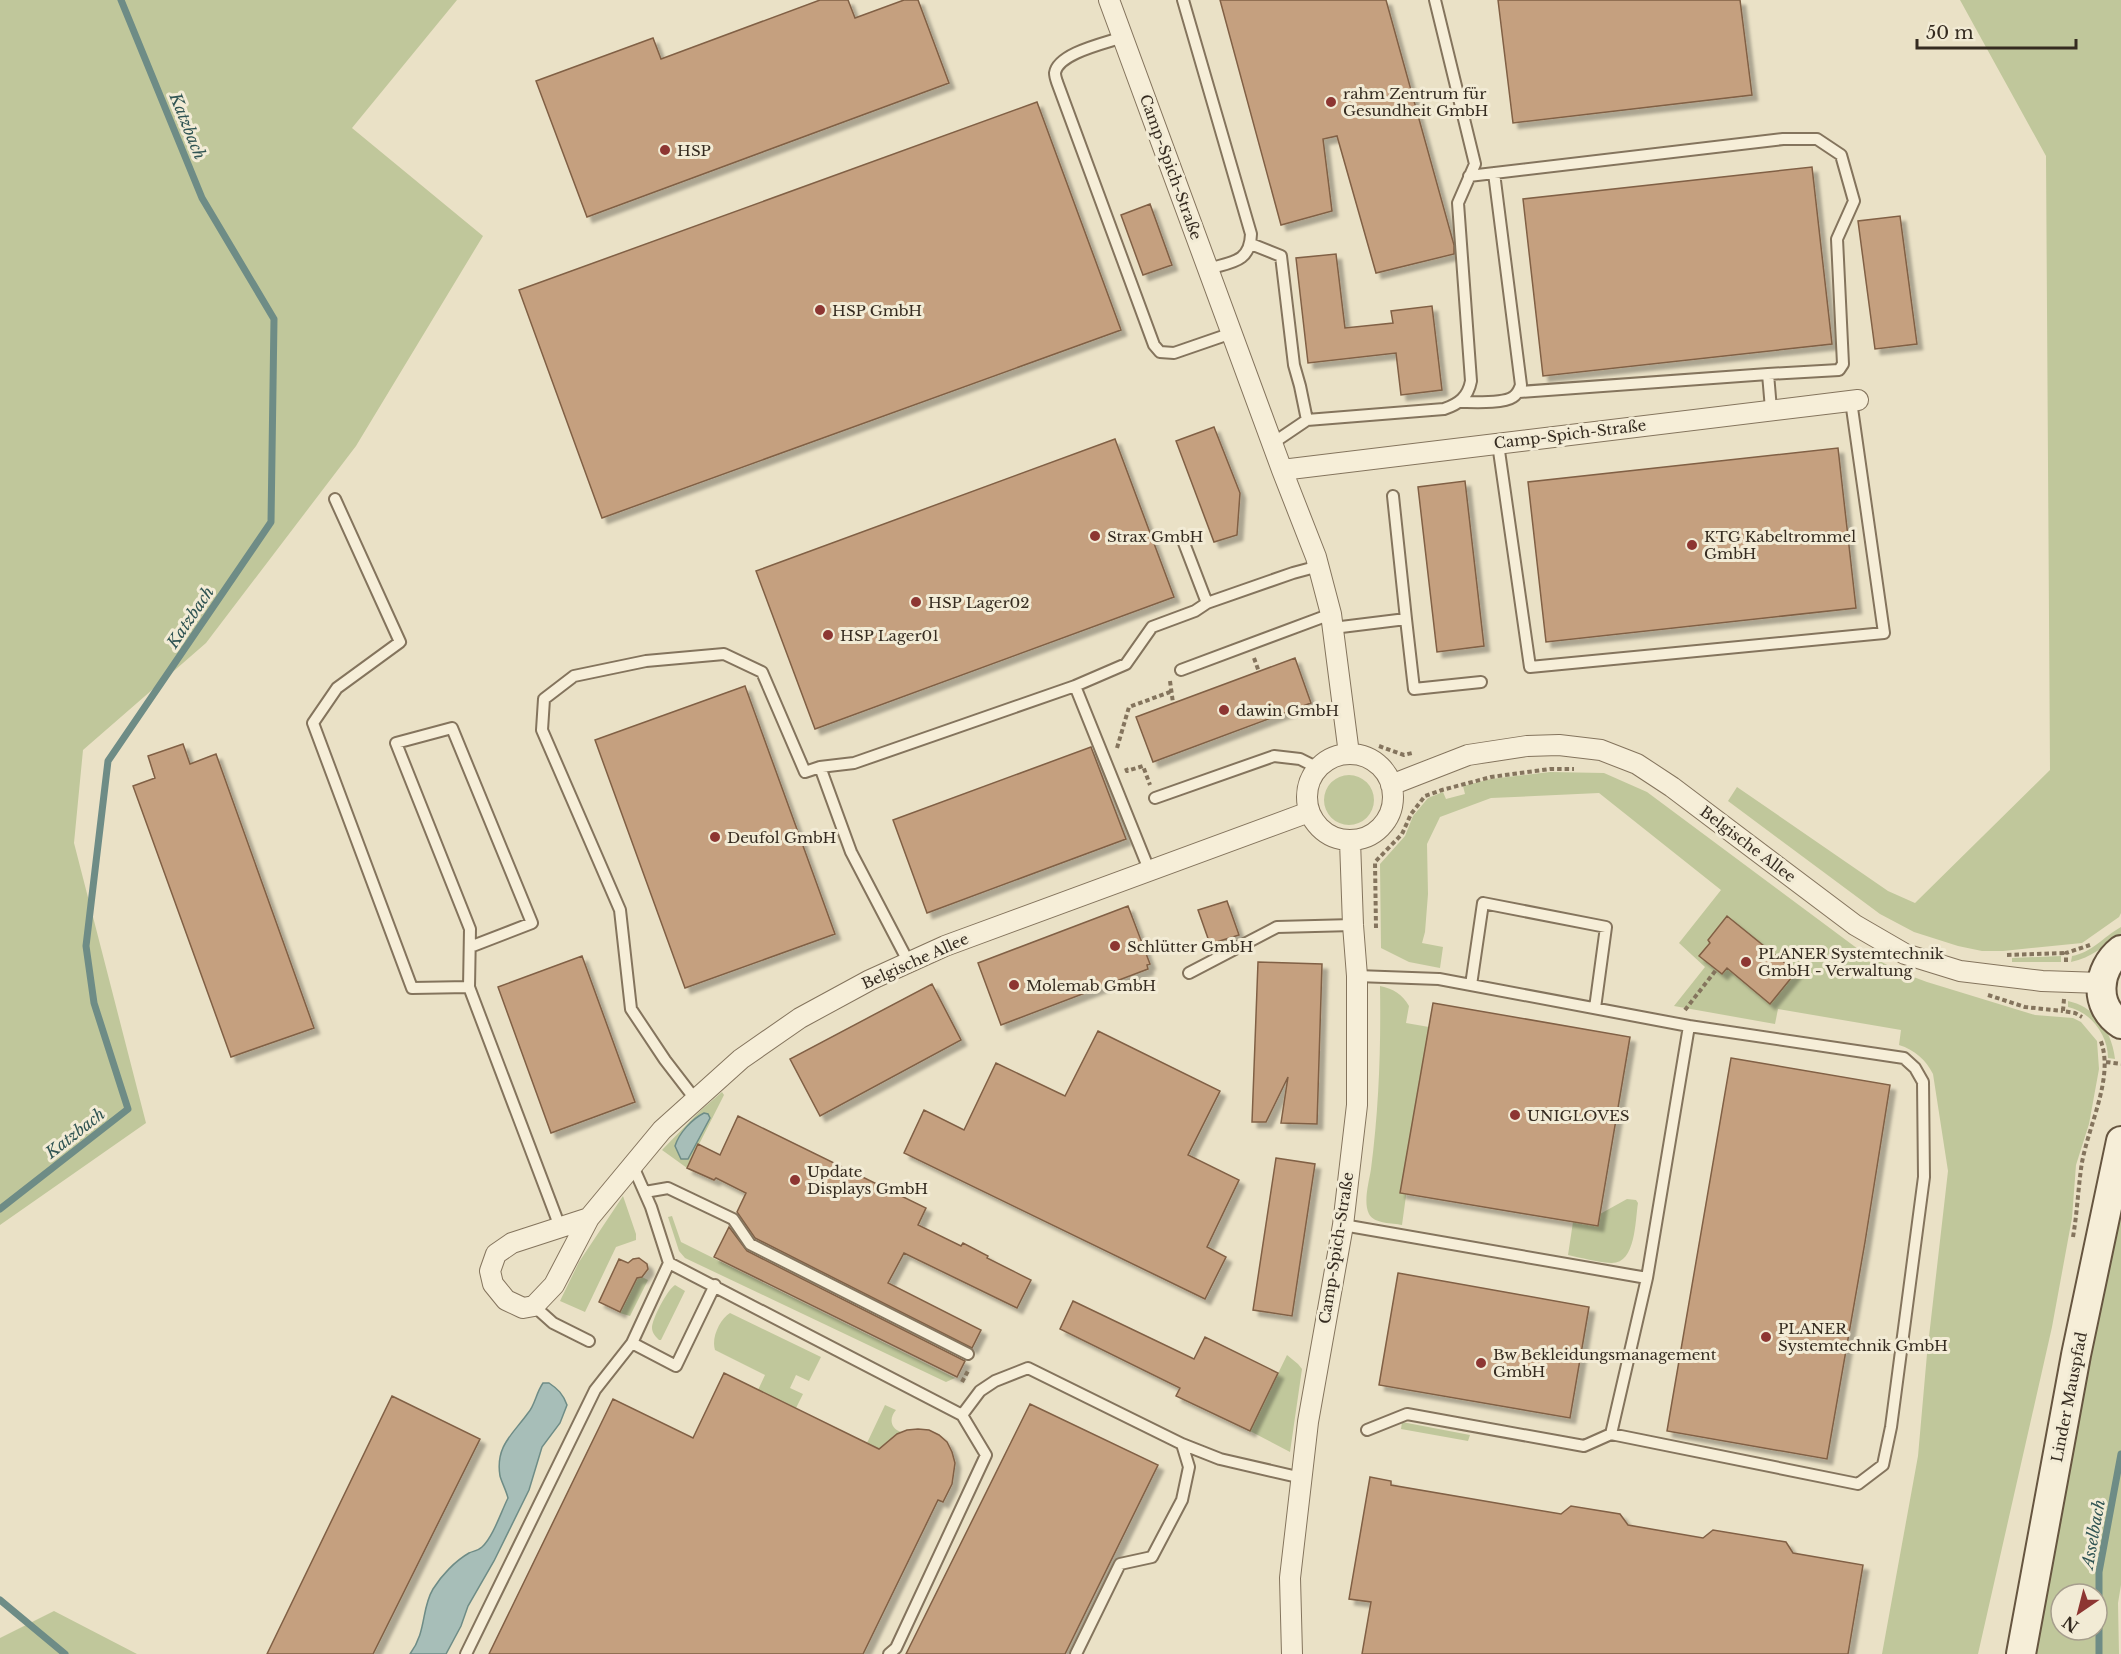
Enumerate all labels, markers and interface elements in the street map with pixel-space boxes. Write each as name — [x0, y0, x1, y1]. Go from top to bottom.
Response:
scale bar — [1917, 12, 2076, 50]
text: 50 m — [1926, 22, 1974, 44]
place label: rahm Zentrum für Gesundheit GmbH — [1343, 84, 1489, 120]
water label: Katzbach — [165, 89, 210, 162]
street label: Camp-Spich-Straße — [1136, 92, 1206, 242]
marker: rahm Zentrum für Gesundheit GmbH — [1324, 95, 1338, 109]
place label: HSP — [677, 141, 711, 160]
marker: HSP — [658, 143, 672, 157]
place label: HSP GmbH — [832, 301, 922, 320]
marker: HSP GmbH — [813, 303, 827, 317]
street label: Camp-Spich-Straße — [1493, 415, 1647, 453]
place label: Strax GmbH — [1107, 527, 1204, 546]
place label: KTG Kabeltrommel GmbH — [1704, 527, 1856, 563]
marker: Strax GmbH — [1088, 529, 1102, 543]
marker: KTG Kabeltrommel GmbH — [1685, 538, 1699, 552]
water label: Katzbach — [162, 582, 218, 652]
place label: HSP Lager02 — [928, 593, 1030, 612]
marker: HSP Lager02 — [909, 595, 923, 609]
place label: HSP Lager01 — [840, 626, 939, 645]
marker: HSP Lager01 — [821, 628, 835, 642]
place label: dawin GmbH — [1236, 701, 1339, 720]
marker: dawin GmbH — [1217, 703, 1231, 717]
street label: Belgische Allee — [1696, 802, 1800, 886]
place label: Deufol GmbH — [727, 828, 836, 847]
marker: Deufol GmbH — [708, 830, 722, 844]
street label: Belgische Allee — [859, 929, 971, 993]
place label: Schlütter GmbH — [1127, 937, 1254, 956]
marker: Schlütter GmbH — [1108, 939, 1122, 953]
place label: PLANER Systemtechnik GmbH - Verwaltung — [1758, 944, 1945, 980]
marker: PLANER Systemtechnik GmbH - Verwaltung — [1739, 955, 1753, 969]
place label: Molemab GmbH — [1026, 976, 1156, 995]
marker: Molemab GmbH — [1007, 978, 1021, 992]
water label: Katzbach — [40, 1104, 109, 1163]
place label: UNIGLOVES — [1527, 1106, 1629, 1125]
marker: UNIGLOVES — [1508, 1108, 1522, 1122]
place label: Update Displays GmbH — [807, 1162, 928, 1198]
street label: Camp-Spich-Straße — [1315, 1171, 1357, 1325]
marker: Update Displays GmbH — [788, 1173, 802, 1187]
place label: PLANER Systemtechnik GmbH — [1778, 1319, 1948, 1355]
marker: PLANER Systemtechnik GmbH — [1759, 1330, 1773, 1344]
street label: Linder Mauspfad — [2047, 1330, 2091, 1464]
place label: Bw Bekleidungsmanagement GmbH — [1493, 1345, 1717, 1381]
marker: Bw Bekleidungsmanagement GmbH — [1474, 1356, 1488, 1370]
water label: Asselbach — [2077, 1498, 2109, 1572]
north arrow — [2049, 1582, 2109, 1642]
text: N — [2058, 1612, 2082, 1637]

